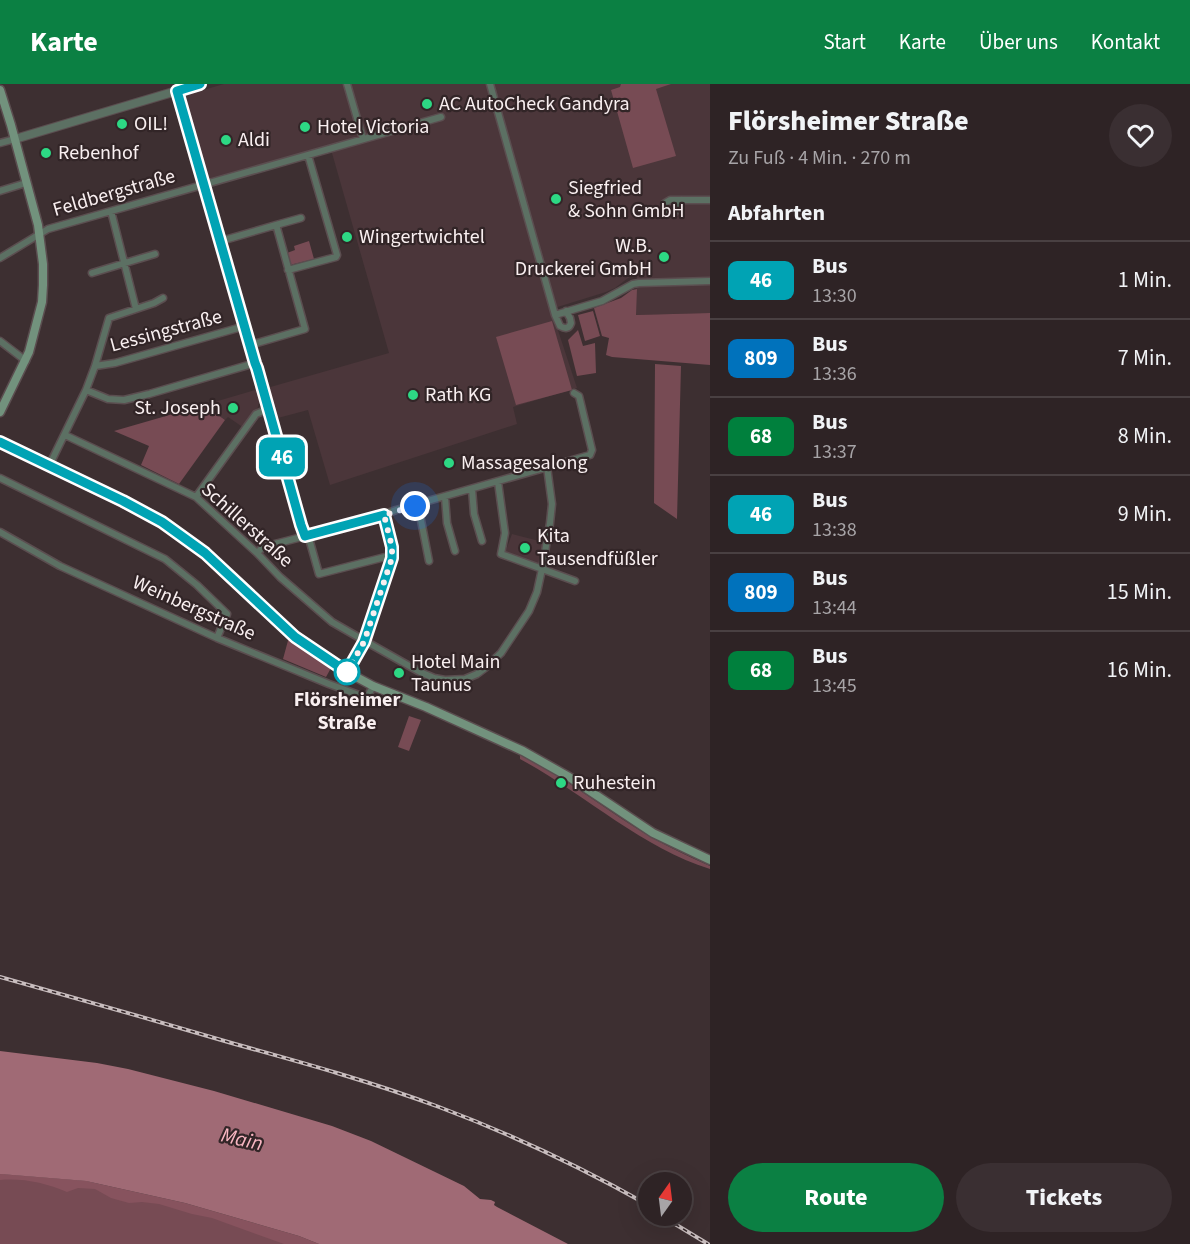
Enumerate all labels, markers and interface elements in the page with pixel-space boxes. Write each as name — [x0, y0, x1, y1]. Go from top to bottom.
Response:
text: Karte — [30, 22, 98, 62]
text: Start — [823, 27, 866, 57]
text: Karte — [899, 27, 946, 57]
text: Über uns — [979, 27, 1058, 57]
text: Kontakt — [1091, 27, 1160, 57]
place label: AC AutoCheck Gandyra — [439, 90, 630, 118]
marker: AC AutoCheck Gandyra — [420, 97, 434, 111]
text: Flörsheimer Straße — [728, 101, 969, 141]
button: heart — [1109, 104, 1172, 167]
place label: OIL! — [134, 110, 168, 138]
place label: Hotel Victoria — [317, 113, 429, 141]
marker: OIL! — [115, 117, 129, 131]
marker: Hotel Victoria — [298, 120, 312, 134]
place label: Aldi — [238, 126, 270, 154]
marker: Aldi — [219, 133, 233, 147]
place label: Rebenhof — [58, 139, 140, 167]
text: Zu Fuß · 4 Min. · 270 m — [728, 144, 911, 172]
marker: Rebenhof — [39, 146, 53, 160]
street label: Feldbergstraße — [49, 162, 179, 224]
place label: Siegfried & Sohn GmbH — [568, 174, 685, 225]
marker: Siegfried & Sohn GmbH — [549, 192, 563, 206]
text: Abfahrten — [728, 197, 825, 229]
place label: Wingertwichtel — [359, 223, 485, 251]
marker: Wingertwichtel — [340, 230, 354, 244]
place label: W.B. Druckerei GmbH — [515, 232, 652, 283]
marker: W.B. Druckerei GmbH — [657, 250, 671, 264]
text: Bus — [812, 250, 848, 282]
text: 1 Min. — [1118, 264, 1172, 296]
text: 46 — [750, 265, 772, 295]
text: 13:30 — [812, 282, 857, 310]
street label: Lessingstraße — [107, 303, 225, 359]
text: Bus — [812, 328, 848, 360]
text: 7 Min. — [1118, 342, 1172, 374]
text: 809 — [744, 343, 778, 373]
text: 13:36 — [812, 360, 857, 388]
place label: Rath KG — [425, 381, 491, 409]
marker: Rath KG — [406, 388, 420, 402]
place label: St. Joseph — [134, 394, 221, 422]
marker: St. Joseph — [226, 401, 240, 415]
text: Bus — [812, 406, 848, 438]
text: 8 Min. — [1118, 420, 1172, 452]
text: 68 — [750, 421, 772, 451]
line badge: 46 — [255, 438, 309, 476]
text: 13:37 — [812, 438, 857, 466]
text: 46 — [271, 442, 293, 472]
place label: Massagesalong — [461, 449, 588, 477]
marker: Massagesalong — [442, 456, 456, 470]
street label: Schillerstraße — [195, 476, 299, 574]
text: Bus — [812, 484, 848, 516]
your location — [400, 491, 430, 521]
text: 9 Min. — [1118, 498, 1172, 530]
text: 46 — [750, 499, 772, 529]
text: 13:38 — [812, 516, 857, 544]
place label: Kita Tausendfüßler — [537, 522, 658, 573]
marker: Kita Tausendfüßler — [518, 541, 532, 555]
text: Bus — [812, 562, 848, 594]
street label: Weinbergstraße — [128, 568, 260, 648]
text: 15 Min. — [1107, 576, 1172, 608]
text: 809 — [744, 577, 778, 607]
text: 13:44 — [812, 594, 857, 622]
text: Bus — [812, 640, 848, 672]
place label: Hotel Main Taunus — [411, 648, 501, 699]
text: 16 Min. — [1107, 654, 1172, 686]
text: 68 — [750, 655, 772, 685]
marker: Flörsheimer Straße — [334, 659, 360, 685]
marker: Hotel Main Taunus — [392, 666, 406, 680]
text: 13:45 — [812, 672, 857, 700]
place label: Flörsheimer Straße — [294, 686, 400, 737]
place label: Ruhestein — [573, 769, 656, 797]
marker: Ruhestein — [554, 776, 568, 790]
water label: Main — [218, 1120, 266, 1158]
button: Route — [728, 1163, 944, 1232]
button: Tickets — [956, 1163, 1172, 1232]
north arrow — [638, 1172, 692, 1226]
map controls — [638, 1172, 692, 1226]

